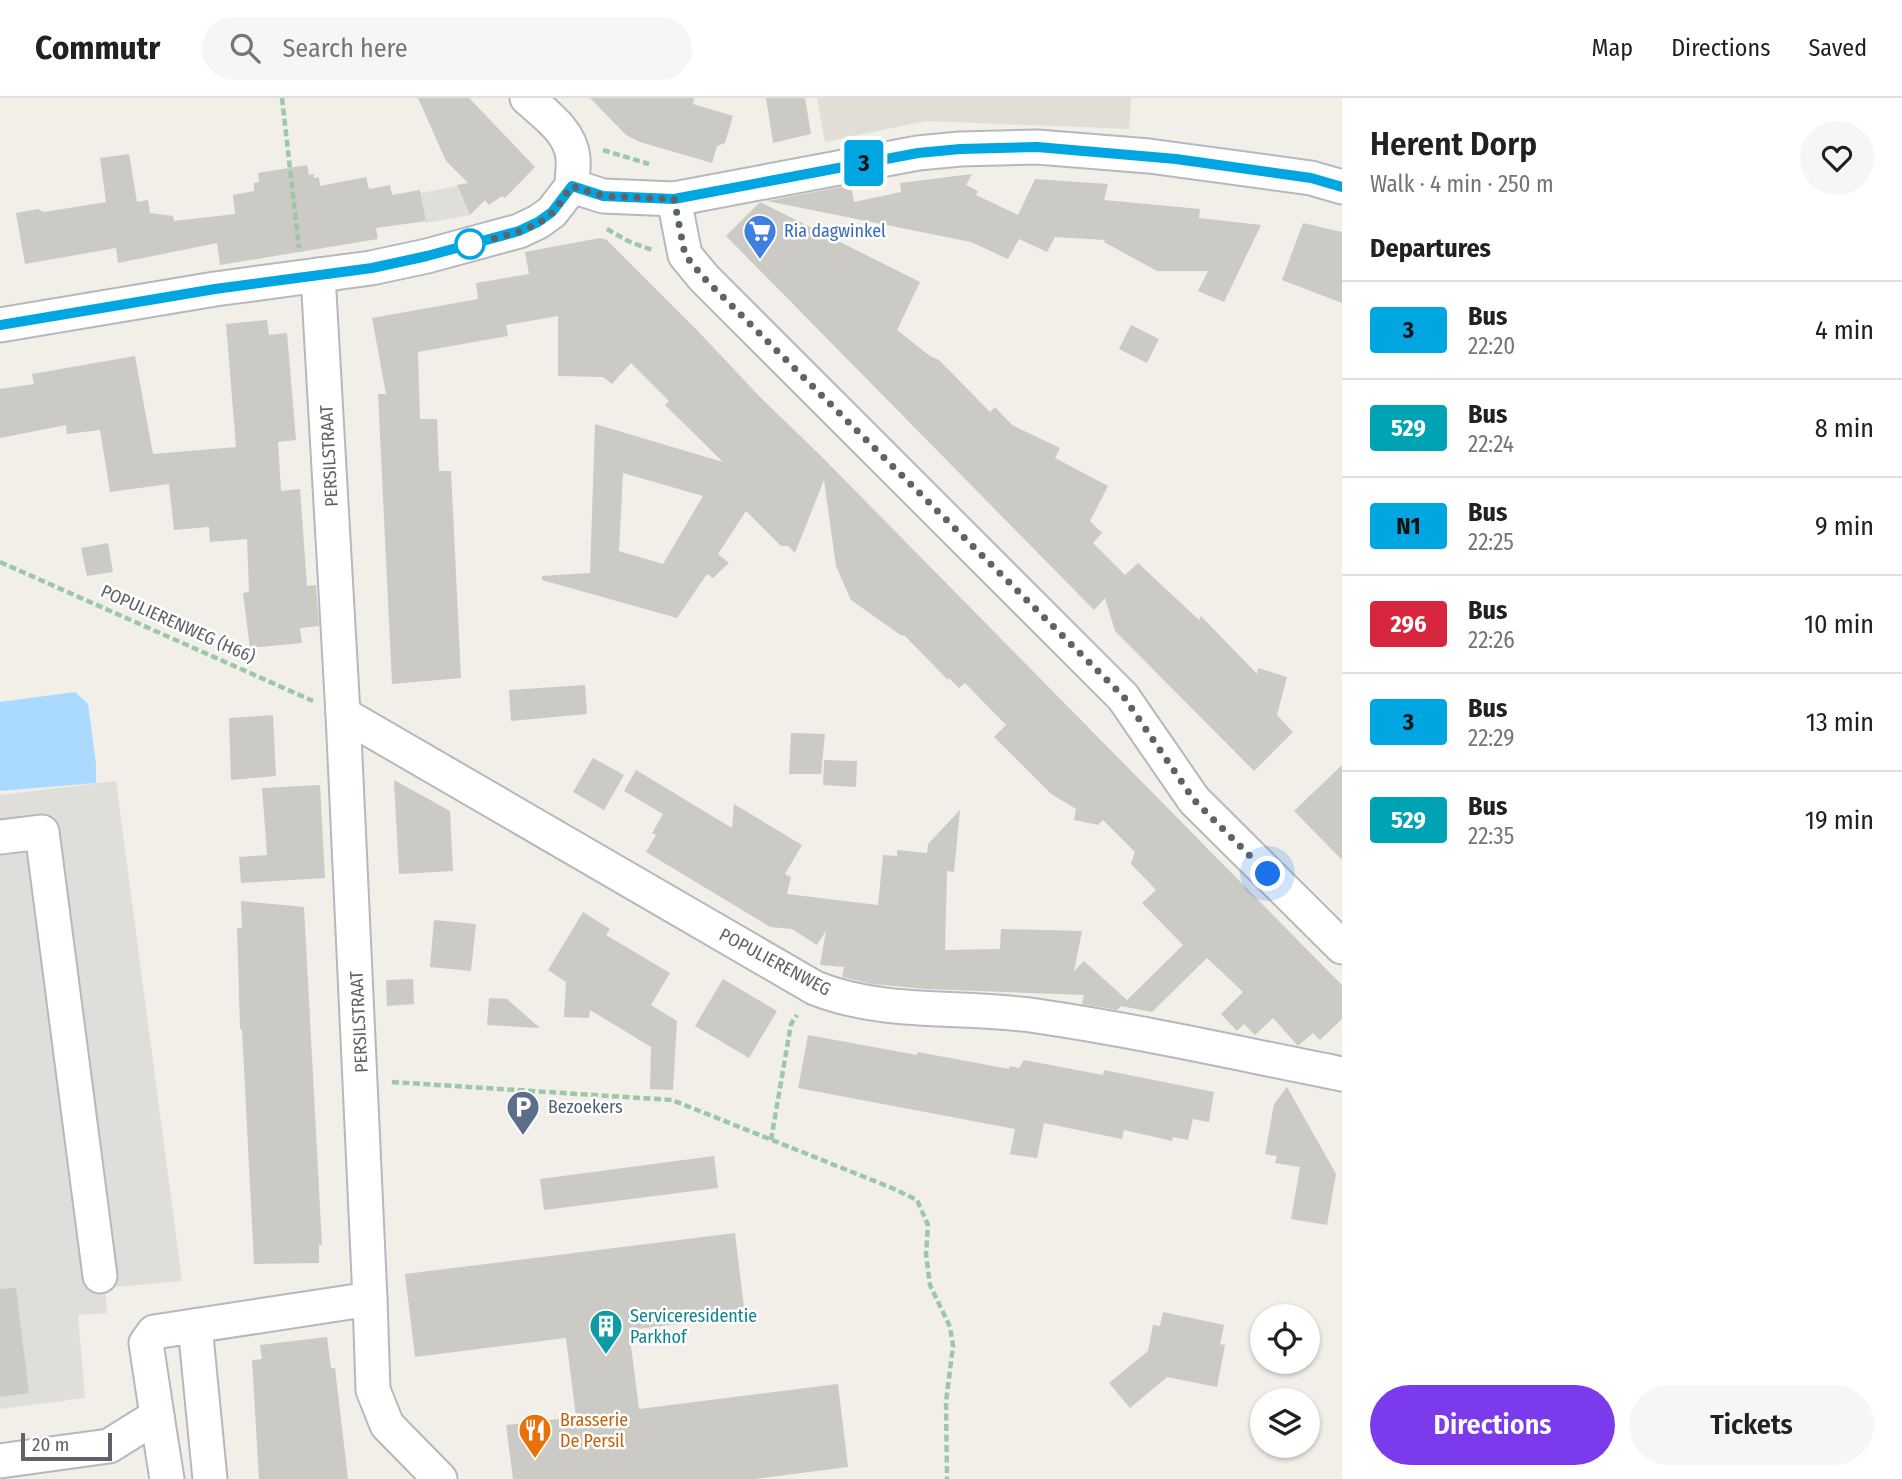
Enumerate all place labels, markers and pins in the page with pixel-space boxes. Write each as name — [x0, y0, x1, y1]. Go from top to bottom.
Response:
supermarket icon: Ria dagwinkel — [741, 212, 779, 261]
place label: Ria dagwinkel — [784, 220, 886, 242]
unlabelled marker — [455, 229, 485, 259]
parking icon: Bezoekers — [504, 1088, 542, 1137]
place label: Bezoekers — [548, 1096, 623, 1118]
place label: Serviceresidentie Parkhof — [630, 1305, 757, 1348]
building icon: Serviceresidentie Parkhof — [587, 1307, 625, 1356]
place label: Brasserie De Persil — [560, 1409, 628, 1452]
restaurant icon: Brasserie De Persil — [516, 1411, 554, 1460]

